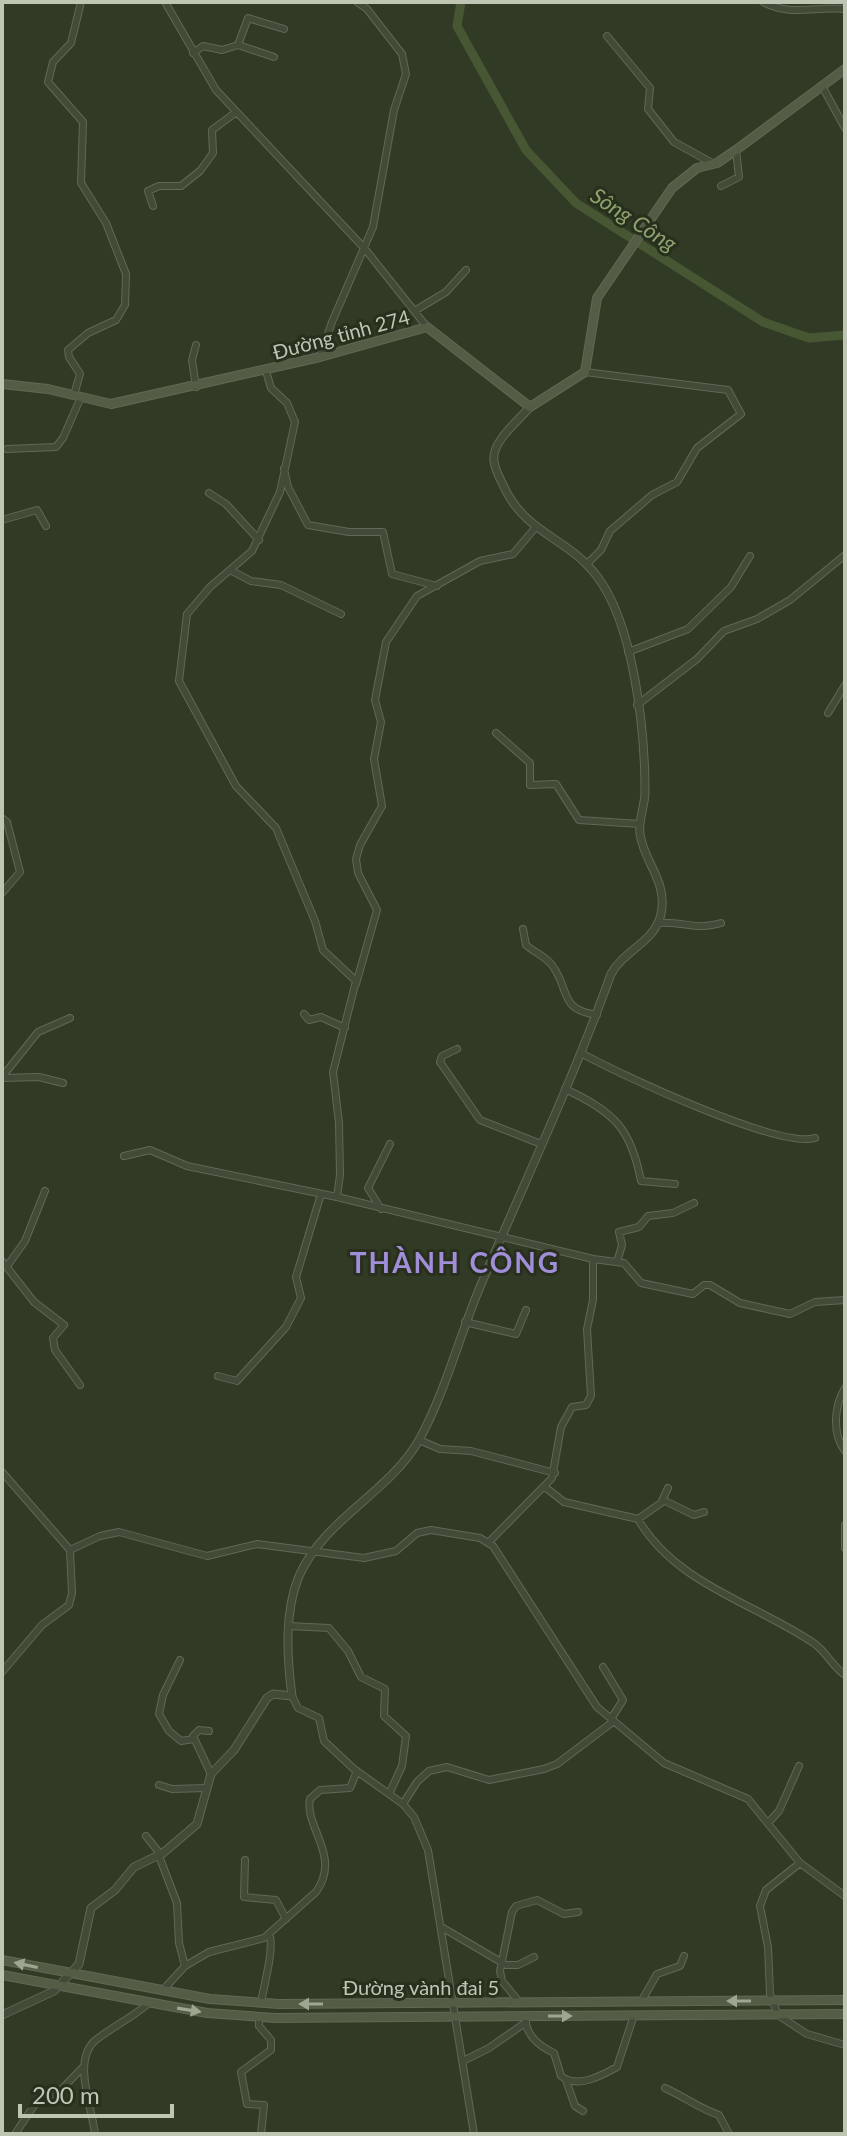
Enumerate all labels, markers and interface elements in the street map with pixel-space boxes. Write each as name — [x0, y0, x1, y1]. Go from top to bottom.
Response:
water label: Sông Công — [586, 181, 682, 257]
street label: Đường tỉnh 274 — [270, 304, 413, 364]
district label: THÀNH CÔNG — [350, 1245, 560, 1279]
one-way arrow — [14, 1958, 39, 1971]
street label: Đường vành đai 5 — [343, 1975, 499, 1999]
one-way arrow — [726, 1995, 751, 2007]
one-way arrow — [298, 1998, 323, 2010]
one-way arrow — [177, 2004, 202, 2016]
one-way arrow — [548, 2010, 573, 2022]
scale bar — [20, 2068, 172, 2118]
text: 200 m — [32, 2080, 100, 2109]

